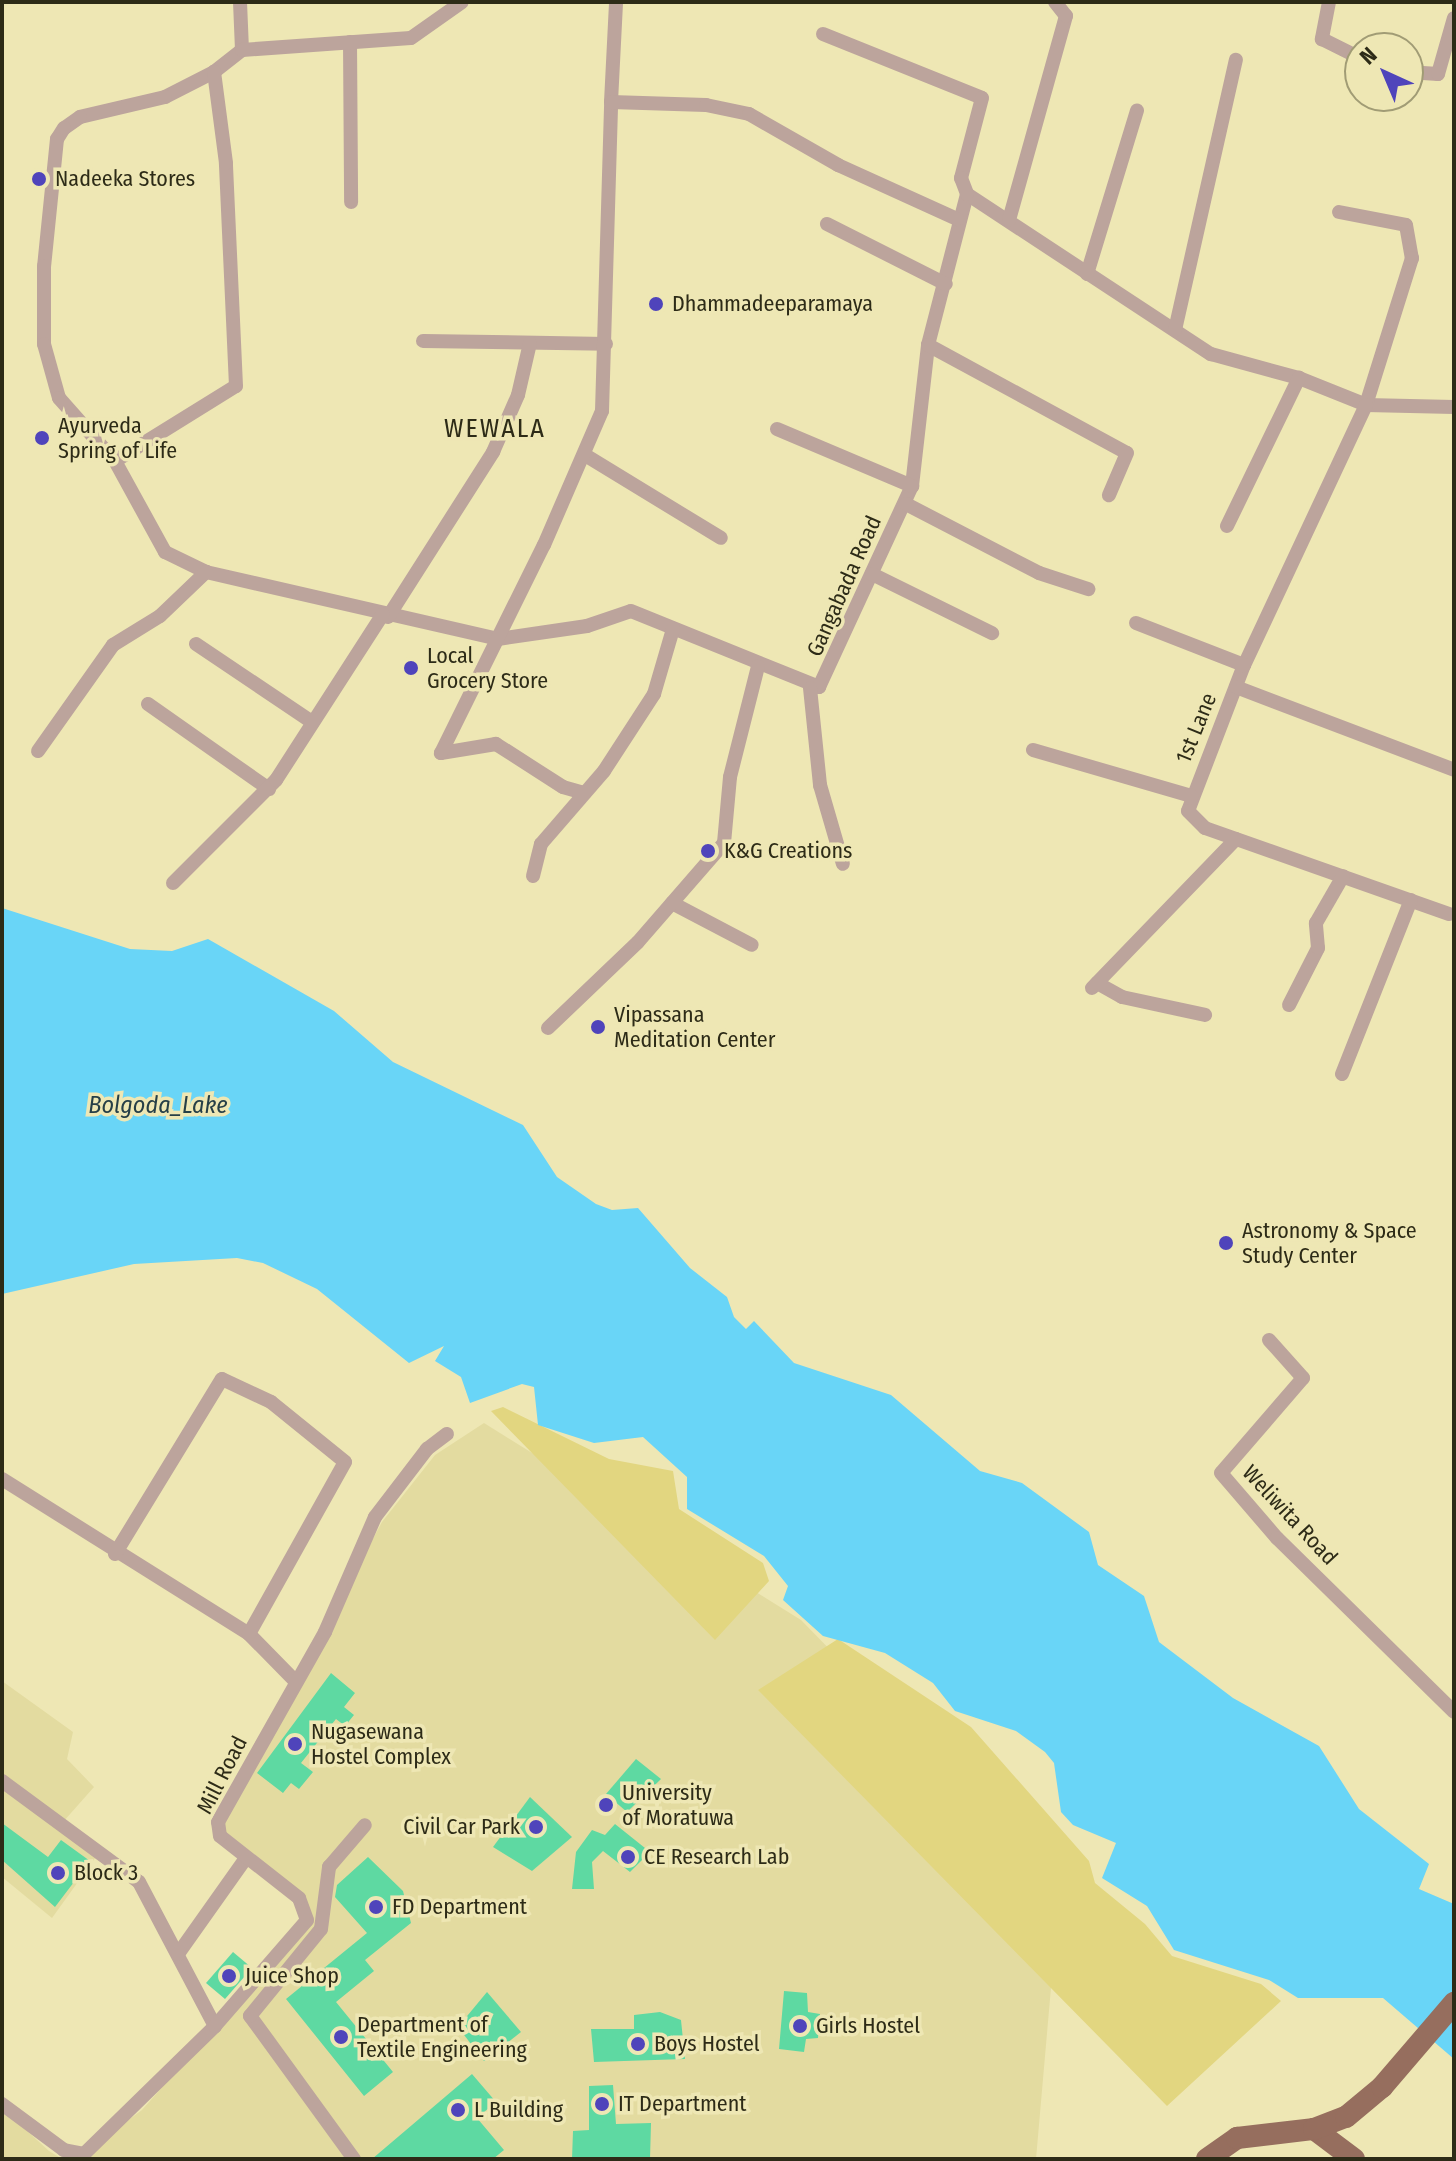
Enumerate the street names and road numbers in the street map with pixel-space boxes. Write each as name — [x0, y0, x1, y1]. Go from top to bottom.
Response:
street label: Gangabada Road — [801, 512, 887, 660]
street label: 1st Lane — [1170, 689, 1222, 767]
street label: Weliwita Road — [1237, 1460, 1343, 1570]
street label: Mill Road — [191, 1732, 253, 1818]

